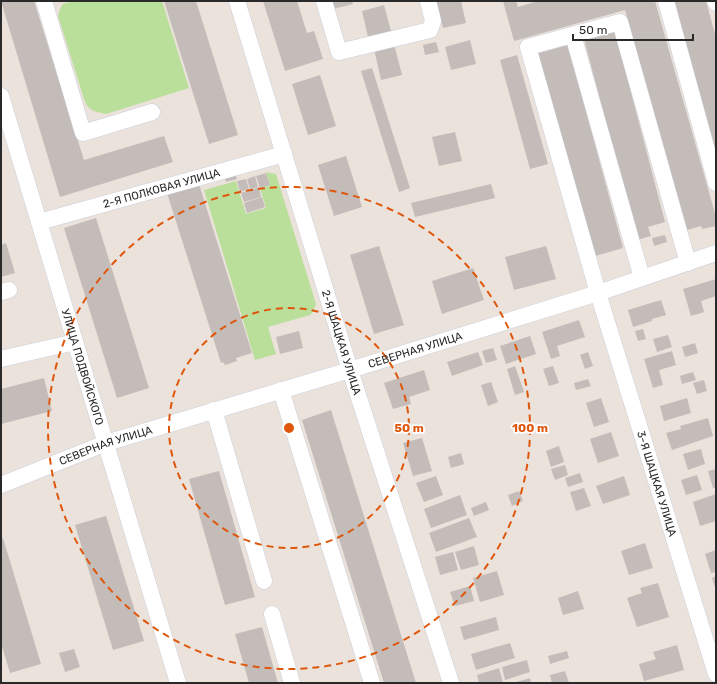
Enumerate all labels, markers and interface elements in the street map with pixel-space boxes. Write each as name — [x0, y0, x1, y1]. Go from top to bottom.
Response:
scale bar — [573, 16, 693, 42]
text: 50 m — [579, 23, 607, 37]
street label: 2-Я ПОЛКОВАЯ УЛИЦА — [101, 165, 222, 210]
street label: 2-Я ШАЦКАЯ УЛИЦА — [319, 288, 364, 397]
street label: УЛИЦА ПОДВОЙСКОГО — [59, 307, 106, 427]
street label: СЕВЕРНАЯ УЛИЦА — [367, 329, 464, 370]
centre of rings — [282, 421, 296, 435]
text: 50 m — [394, 421, 424, 435]
text: 100 m — [512, 421, 548, 435]
street label: СЕВЕРНАЯ УЛИЦА — [57, 423, 154, 468]
street label: 3-Я ШАЦКАЯ УЛИЦА — [635, 429, 680, 539]

